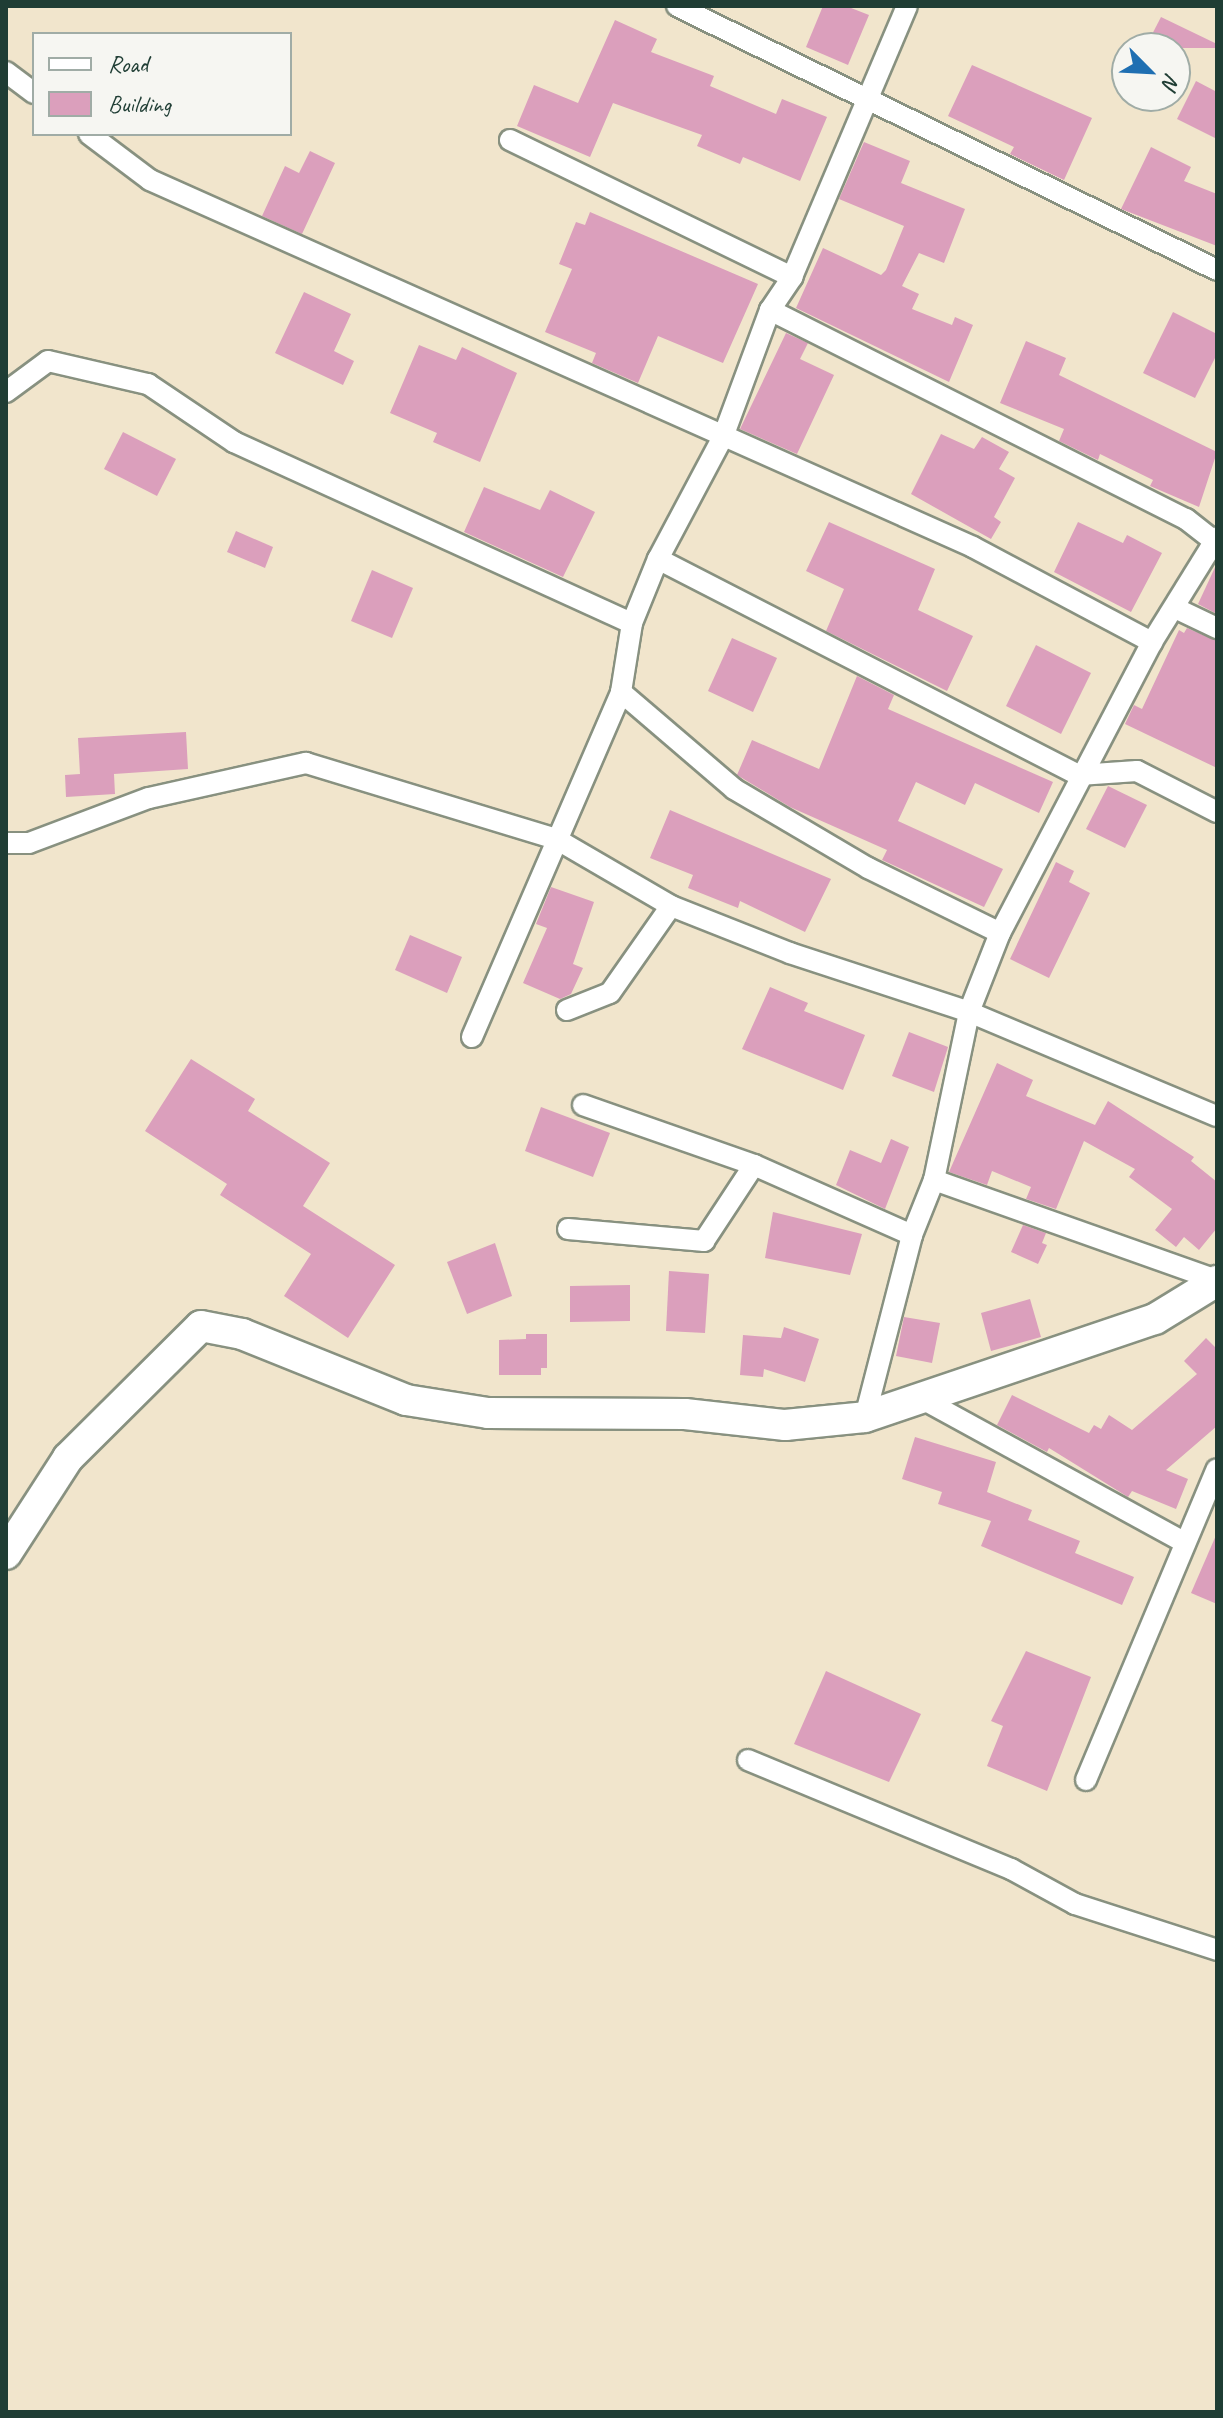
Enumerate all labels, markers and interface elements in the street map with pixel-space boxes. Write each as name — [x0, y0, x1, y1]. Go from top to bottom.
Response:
legend — [32, 32, 292, 136]
north arrow — [1111, 32, 1191, 112]
text: Road — [108, 49, 148, 79]
text: N — [1156, 69, 1187, 93]
text: Building — [108, 89, 171, 119]

